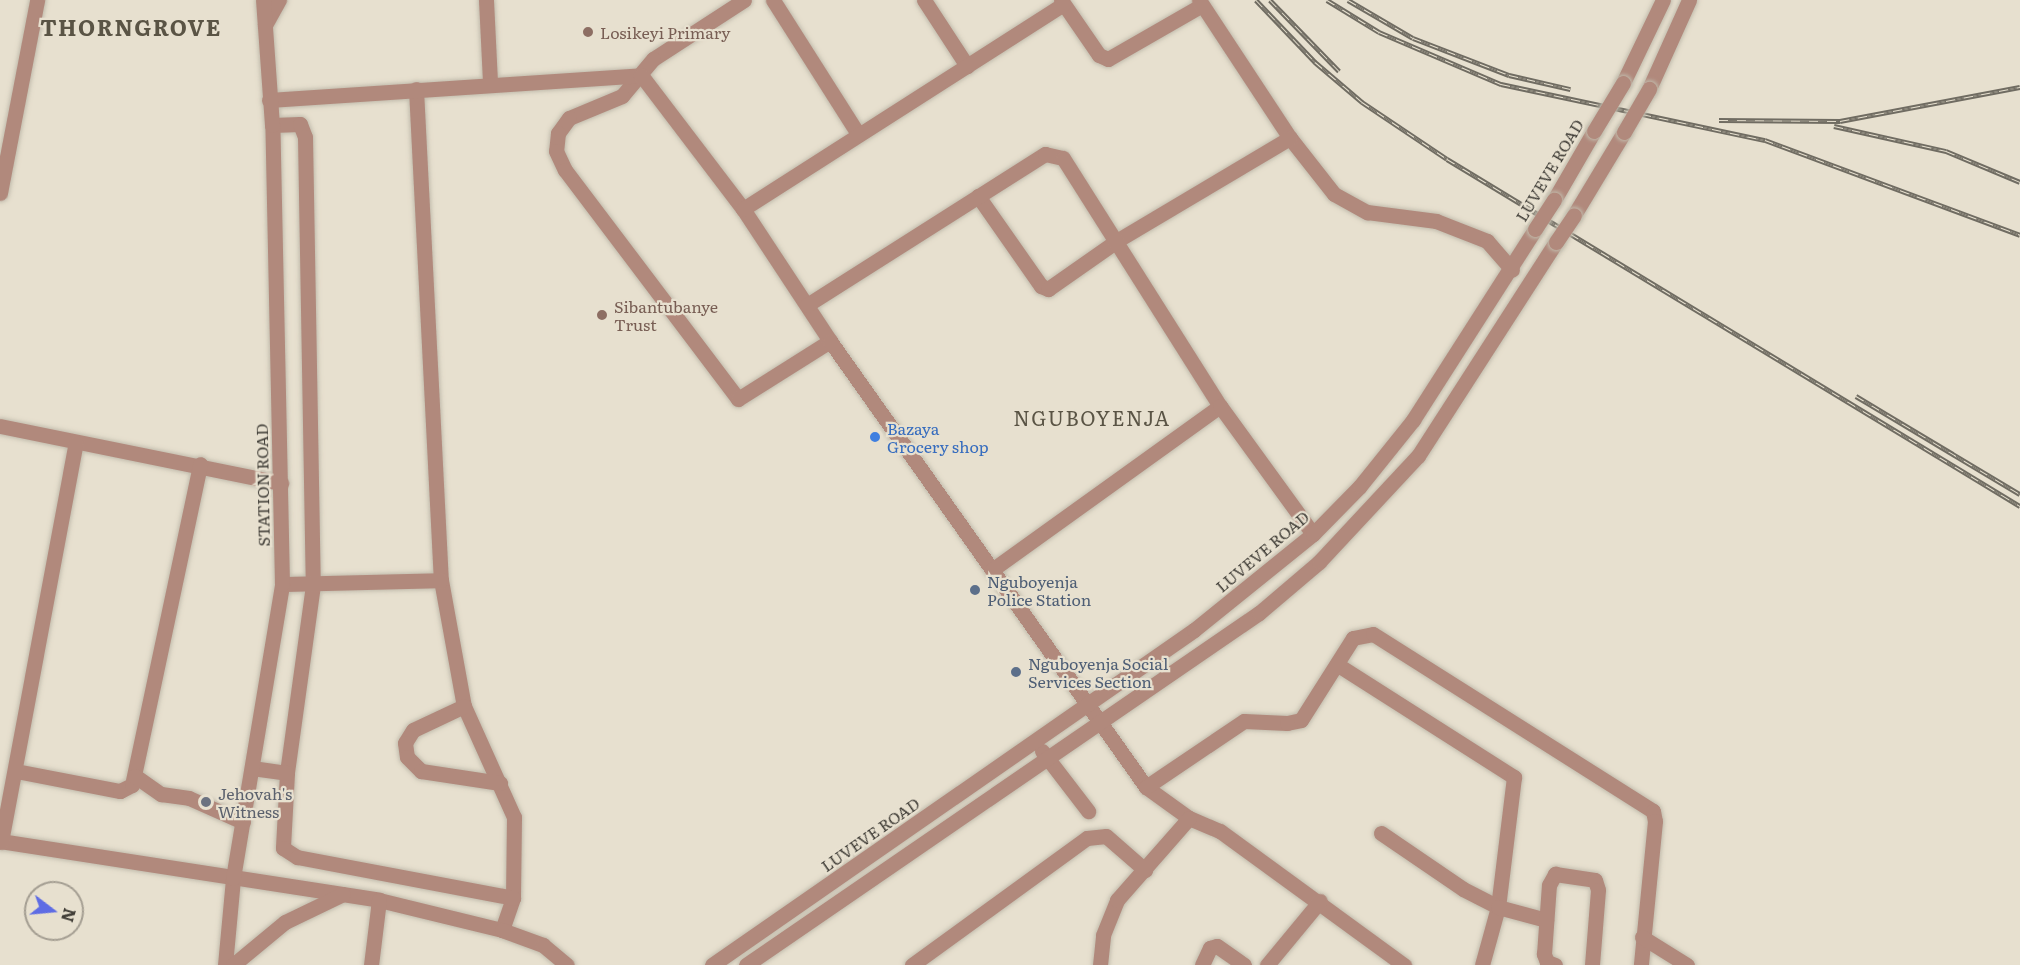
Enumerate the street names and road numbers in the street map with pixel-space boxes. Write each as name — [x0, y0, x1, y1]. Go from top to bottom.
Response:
street label: LUVEVE ROAD — [1511, 115, 1587, 225]
street label: STATION ROAD — [251, 423, 273, 547]
street label: LUVEVE ROAD — [1211, 506, 1313, 596]
street label: LUVEVE ROAD — [817, 793, 923, 875]

